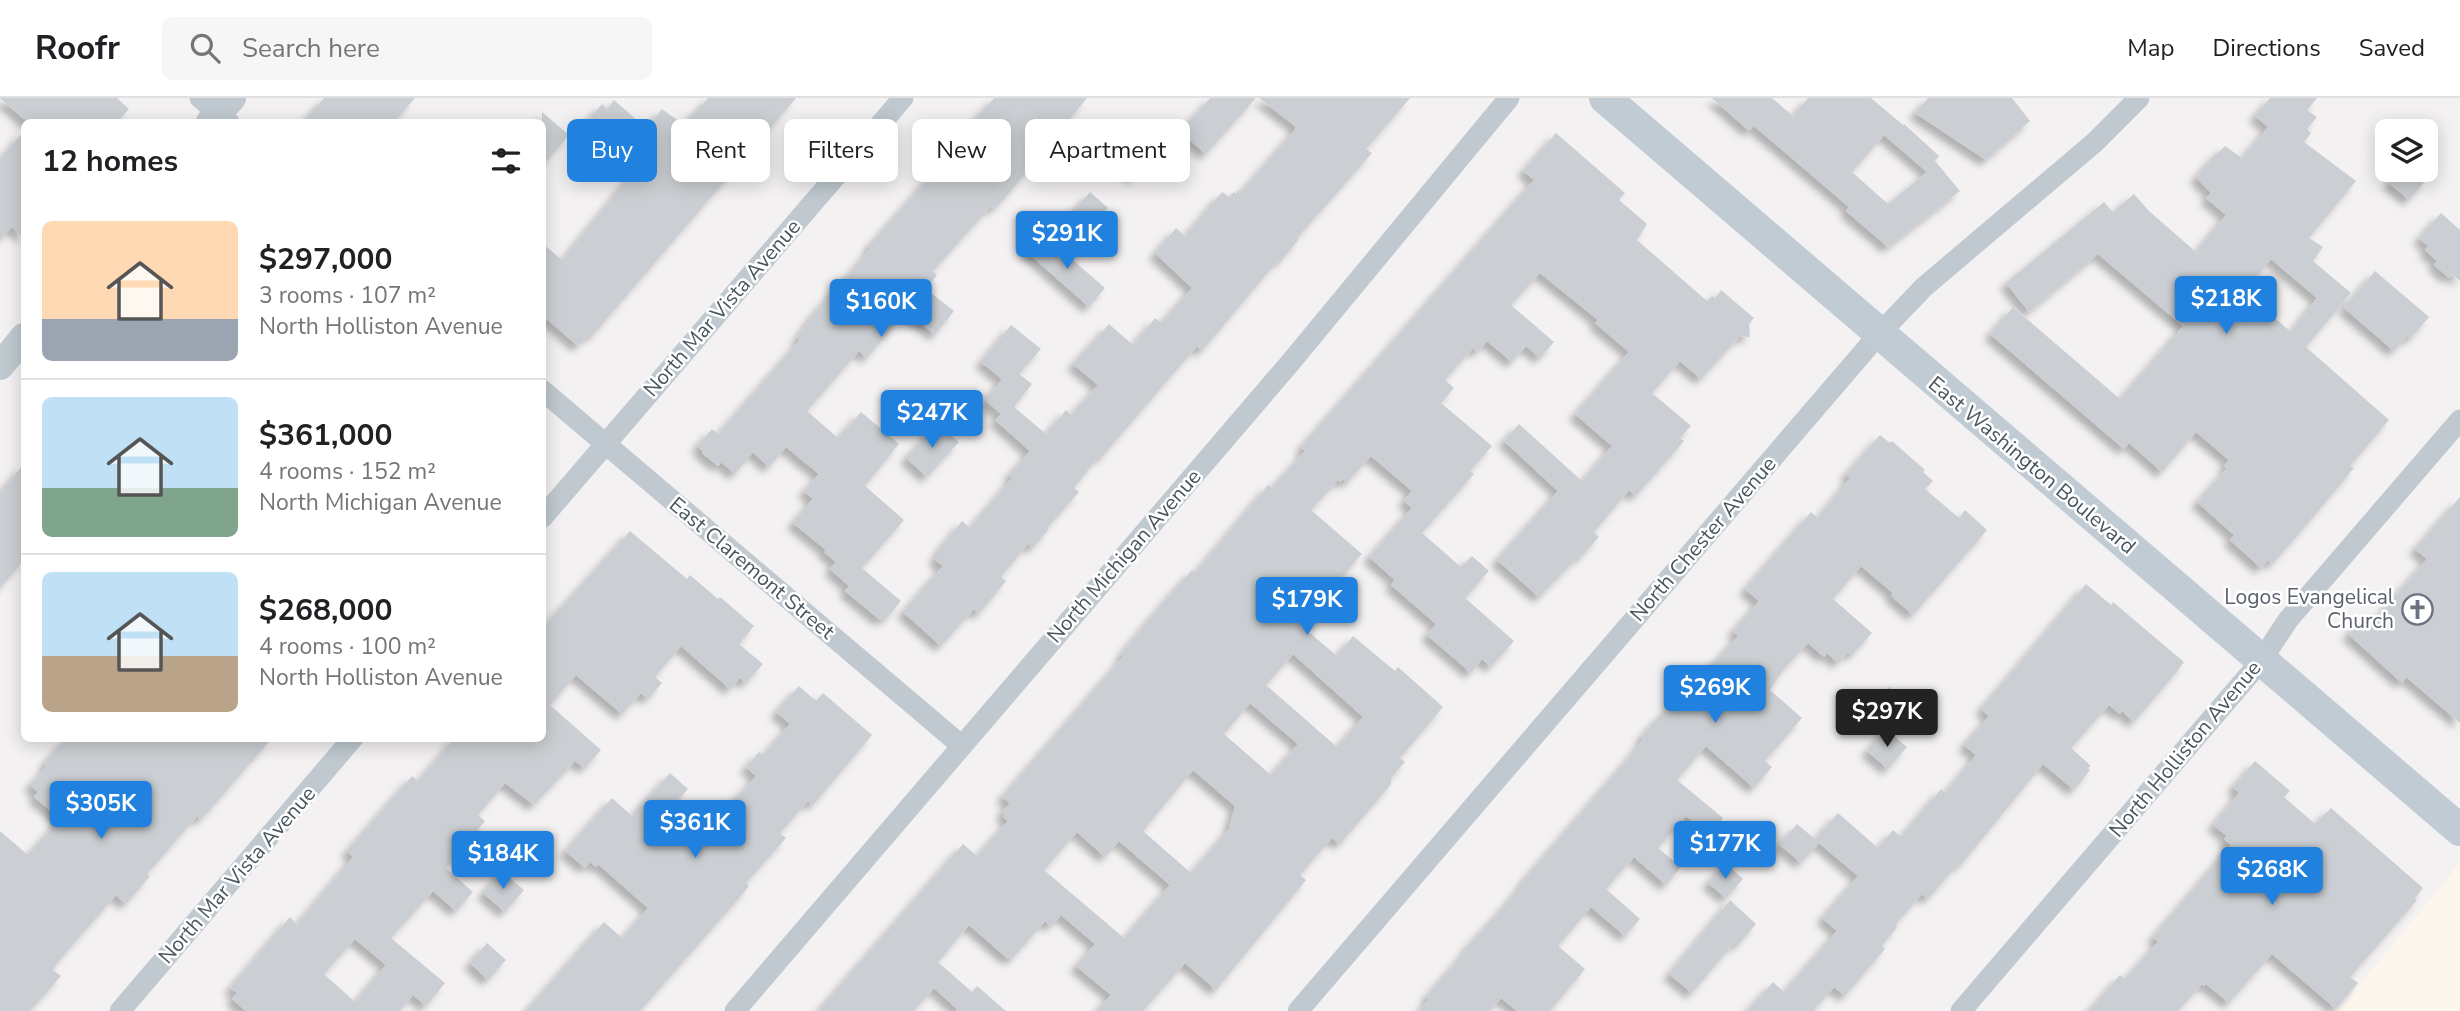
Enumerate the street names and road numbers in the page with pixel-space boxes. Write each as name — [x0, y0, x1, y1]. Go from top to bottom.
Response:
street label: North Mar Vista Avenue — [637, 213, 807, 403]
street label: East Washington Boulevard — [1922, 370, 2142, 560]
street label: North Chester Avenue — [1624, 451, 1782, 627]
street label: North Michigan Avenue — [1041, 463, 1207, 649]
street label: East Claremont Street — [663, 491, 841, 646]
street label: North Holliston Avenue — [2103, 655, 2267, 843]
street label: North Mar Vista Avenue — [152, 780, 322, 970]

